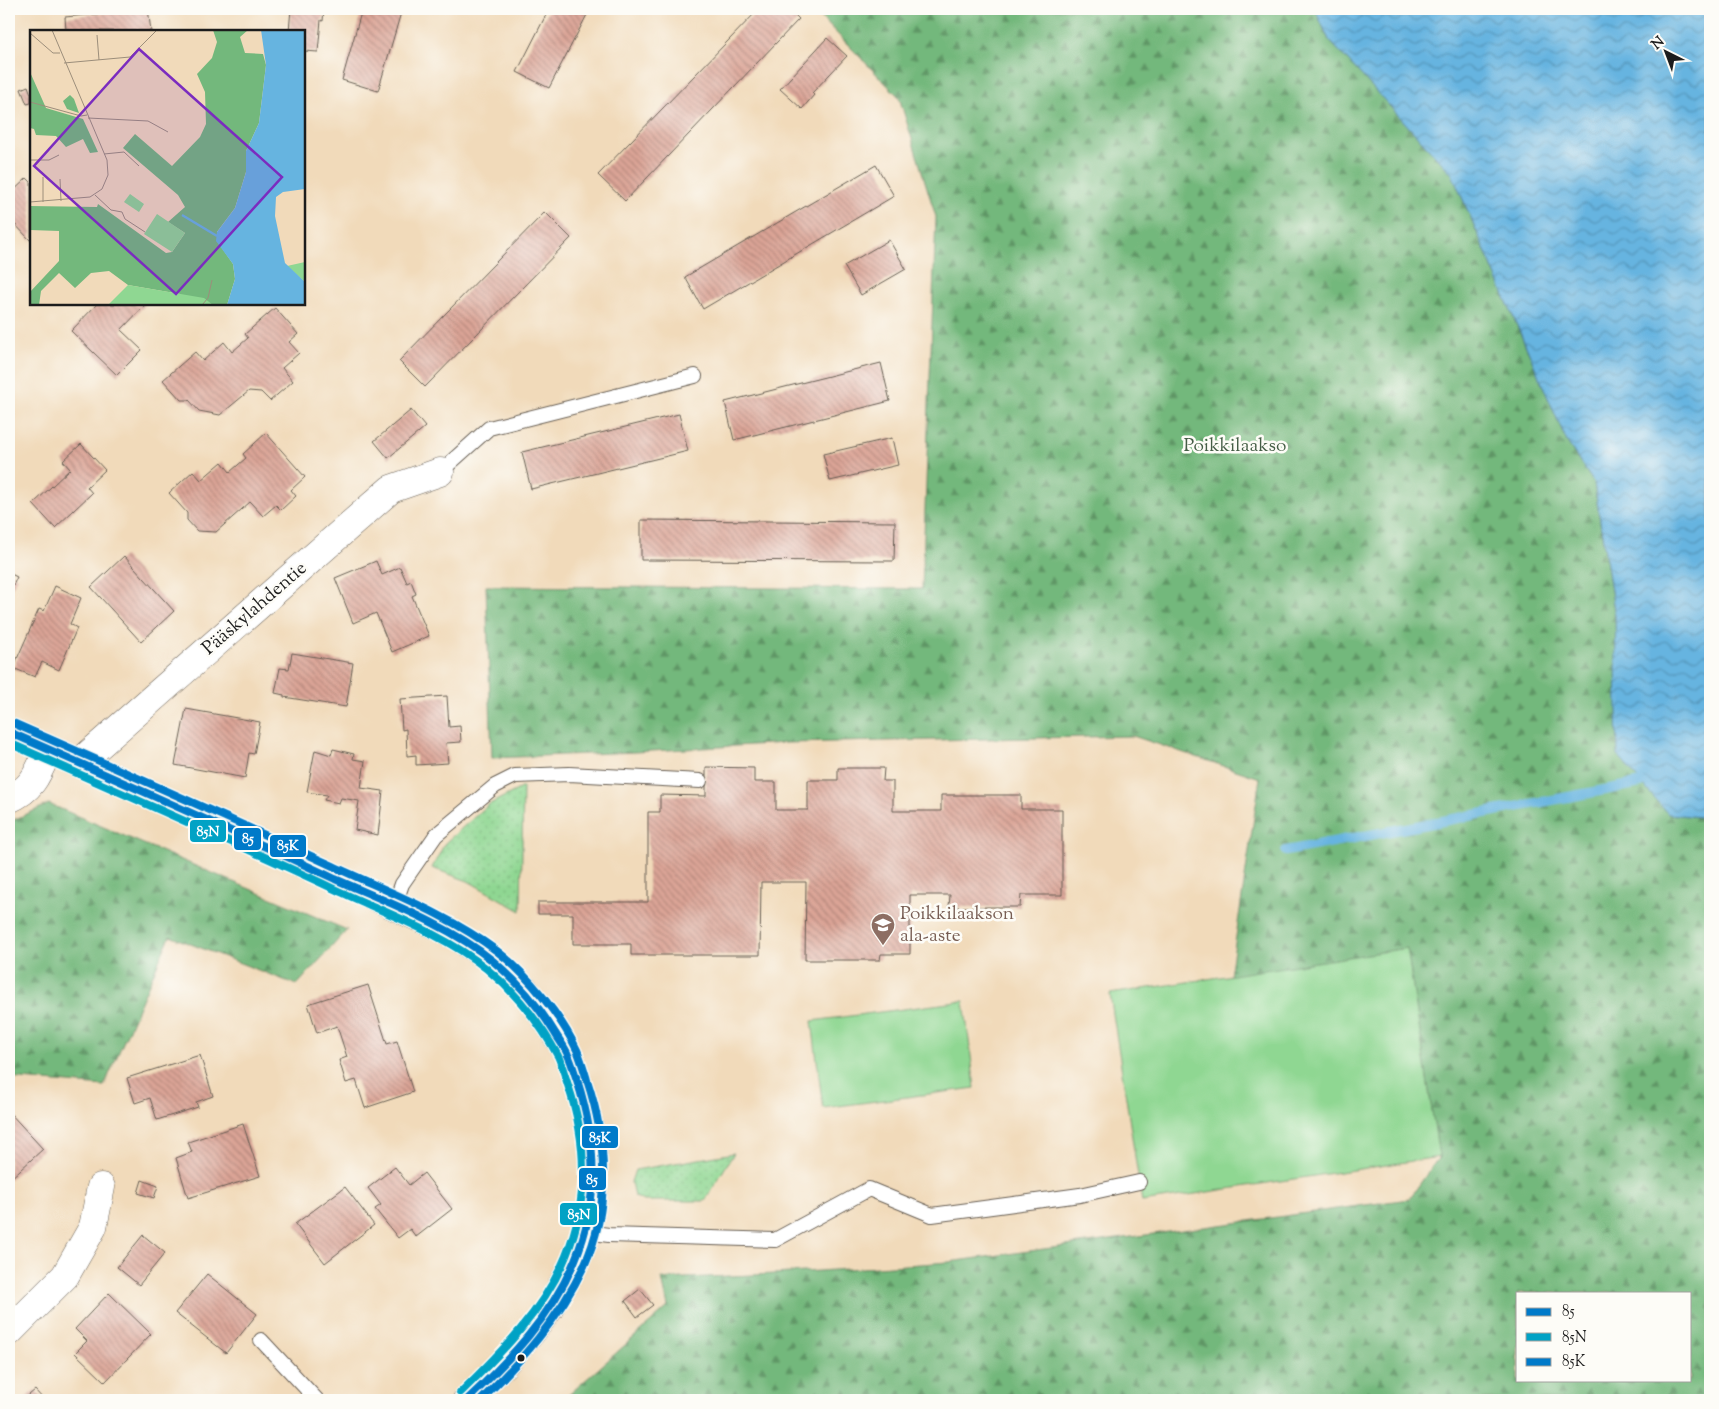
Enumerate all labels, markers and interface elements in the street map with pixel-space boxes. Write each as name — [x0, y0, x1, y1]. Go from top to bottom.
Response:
north arrow — [1642, 28, 1692, 78]
inset map — [30, 30, 305, 305]
text: N — [1648, 33, 1669, 55]
park label: Poikkilaakso — [1184, 433, 1286, 460]
street label: Pääskylahdentie — [197, 556, 313, 662]
line badge: 85N — [189, 819, 227, 843]
text: 85N — [197, 823, 219, 843]
line badge: 85 — [233, 827, 262, 851]
text: 85 — [242, 830, 254, 850]
line badge: 85K — [269, 834, 307, 858]
text: 85K — [277, 837, 300, 857]
place label: Poikkilaakson ala-aste — [900, 901, 1014, 950]
school or university icon: Poikkilaakson ala-aste — [870, 912, 896, 946]
line badge: 85K — [581, 1125, 619, 1149]
text: 85K — [589, 1129, 612, 1149]
line badge: 85 — [578, 1167, 607, 1191]
text: 85 — [586, 1171, 598, 1191]
line badge: 85N — [559, 1202, 598, 1226]
text: 85N — [568, 1206, 590, 1226]
legend — [1516, 1292, 1692, 1382]
text: 85 — [1562, 1302, 1575, 1323]
text: 85N — [1562, 1328, 1587, 1349]
text: 85K — [1562, 1352, 1586, 1373]
unlabelled marker — [516, 1353, 526, 1363]

